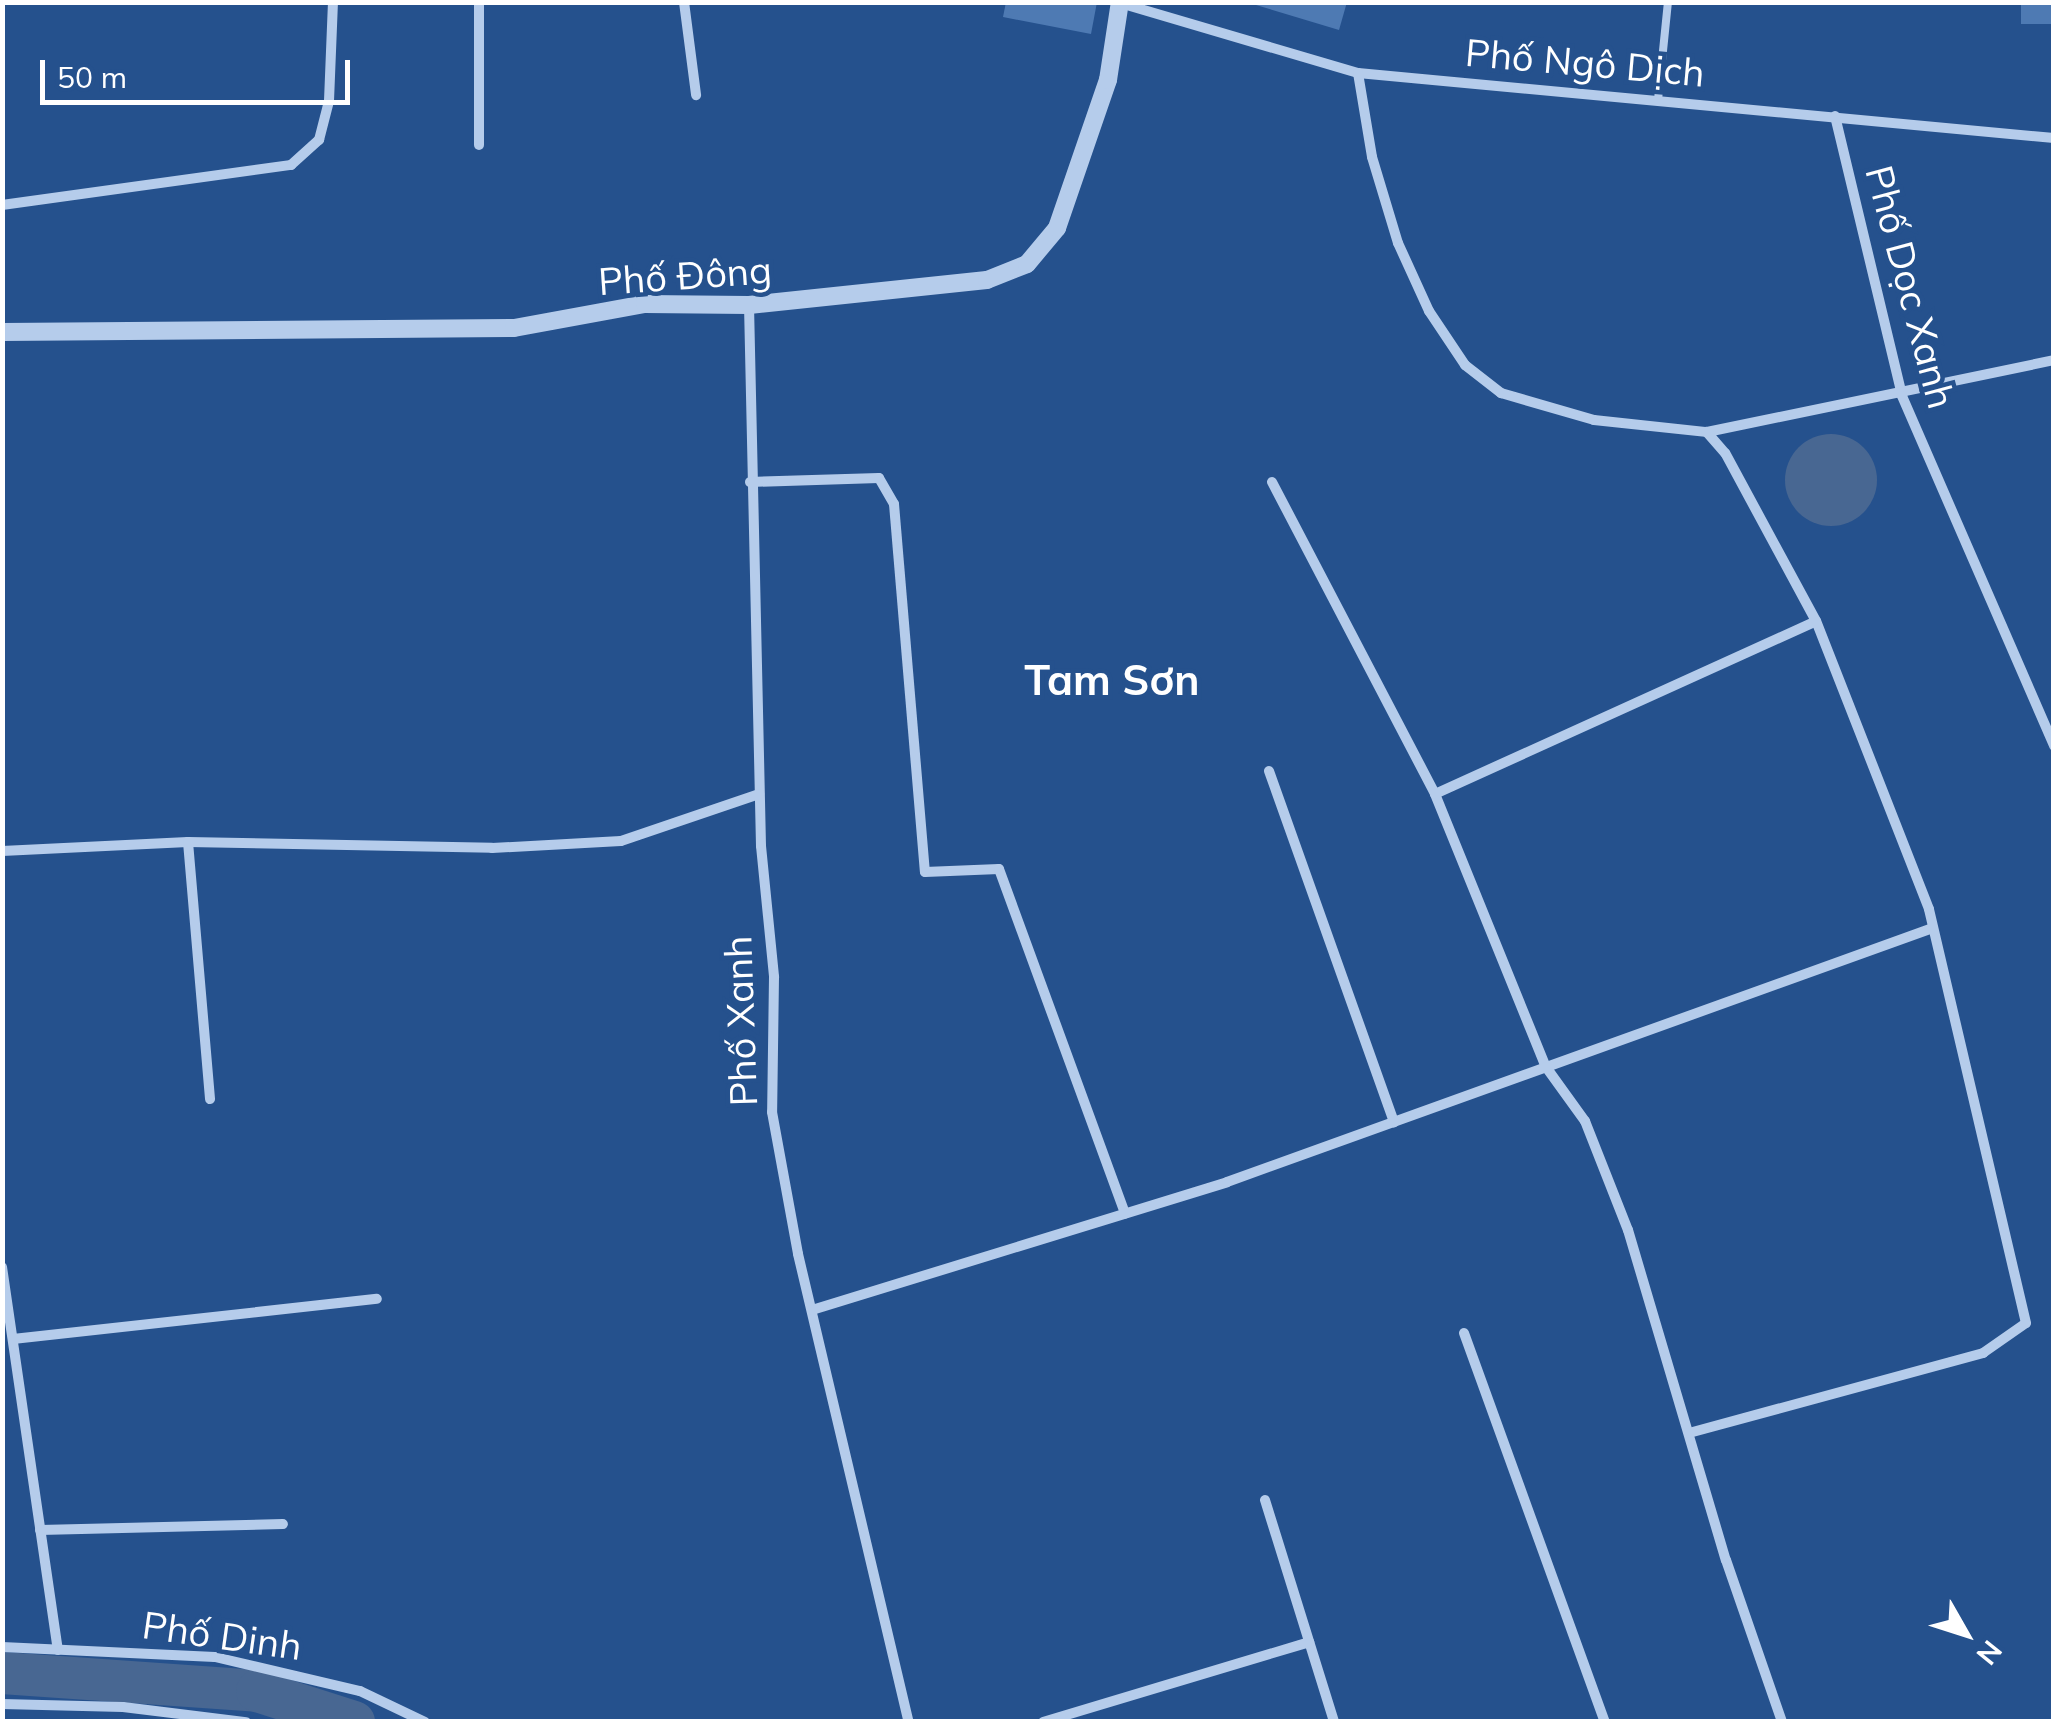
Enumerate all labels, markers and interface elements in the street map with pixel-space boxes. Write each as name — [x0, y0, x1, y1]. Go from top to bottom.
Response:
street label: Phố Ngô Dịch — [1463, 30, 1707, 96]
scale bar — [45, 40, 355, 102]
text: 50 m — [57, 58, 127, 96]
street label: Phố Dọc Xanh — [1856, 161, 1964, 413]
street label: Phố Đông — [597, 247, 773, 305]
district label: Tam Sơn — [1024, 655, 1200, 705]
street label: Phố Xanh — [715, 935, 767, 1107]
north arrow — [1916, 1584, 2016, 1684]
street label: Phố Dinh — [139, 1602, 305, 1670]
text: N — [1969, 1634, 2010, 1672]

